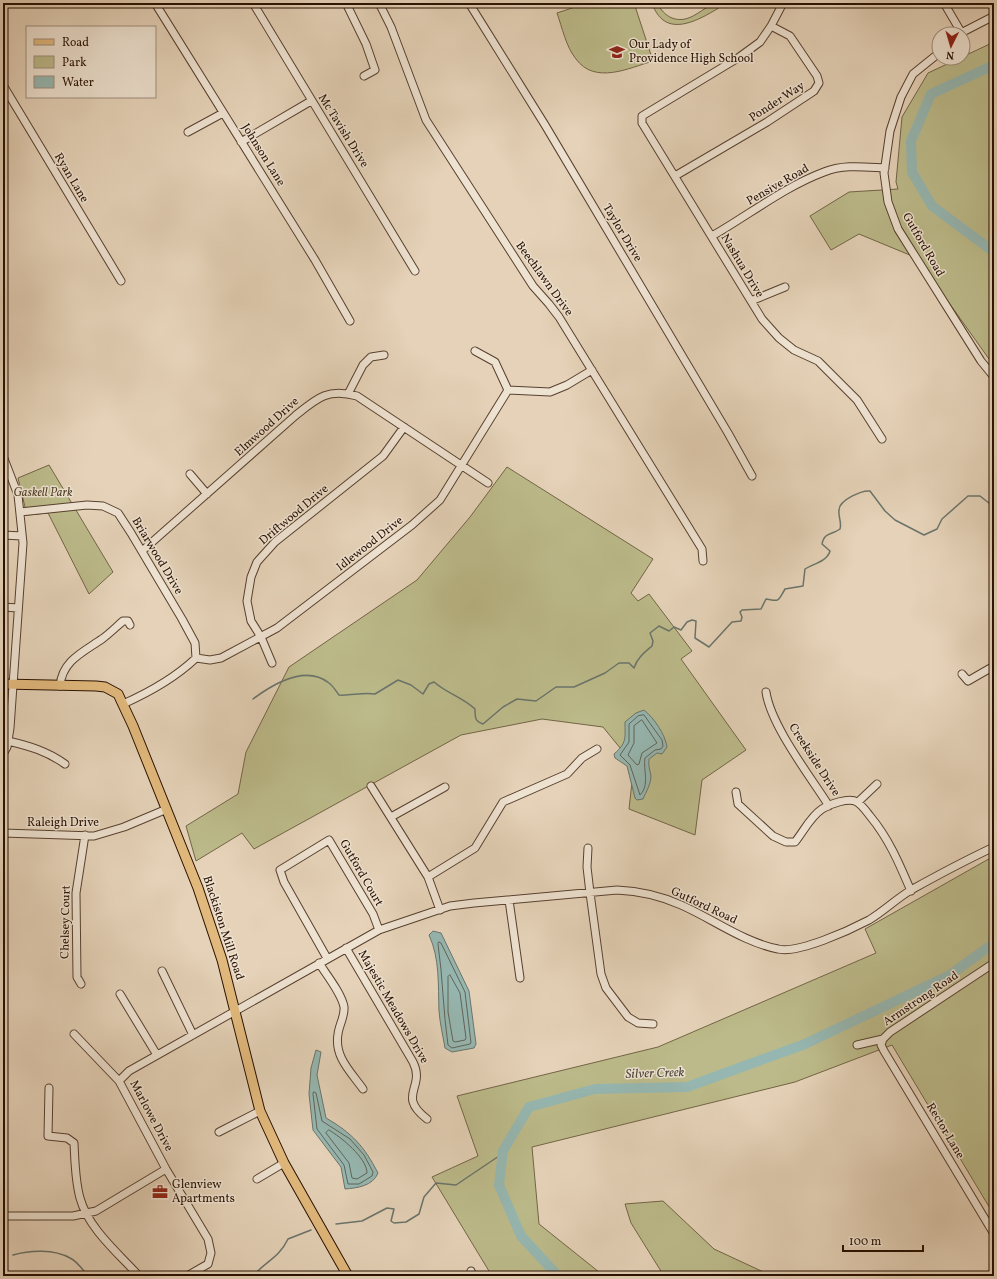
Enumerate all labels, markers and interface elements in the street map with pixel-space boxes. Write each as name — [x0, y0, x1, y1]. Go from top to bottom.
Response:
legend — [26, 26, 156, 98]
north arrow — [931, 26, 971, 66]
text: Road — [62, 35, 89, 51]
place label: Our Lady of Providence High School — [629, 37, 754, 67]
school or university icon: Our Lady of Providence High School — [608, 43, 626, 61]
text: N — [946, 47, 955, 62]
text: Park — [62, 55, 87, 71]
text: Water — [62, 75, 94, 91]
street label: Ponder Way — [746, 78, 808, 126]
street label: Mc Tavish Drive — [314, 91, 372, 171]
street label: Johnson Lane — [237, 121, 289, 190]
street label: Ryan Lane — [50, 150, 92, 206]
street label: Pensive Road — [744, 161, 812, 209]
street label: Taylor Drive — [598, 201, 646, 265]
street label: Gutford Road — [898, 210, 948, 280]
street label: Nashua Drive — [717, 231, 767, 301]
street label: Beechlawn Drive — [512, 239, 577, 320]
street label: Elmwood Drive — [231, 394, 303, 460]
street label: Driftwood Drive — [256, 481, 332, 549]
park label: Gaskell Park — [13, 485, 73, 501]
street label: Idlewood Drive — [333, 513, 407, 575]
street label: Briarwood Drive — [128, 514, 187, 598]
street label: Creekside Drive — [784, 721, 844, 800]
street label: Raleigh Drive — [27, 815, 99, 831]
street label: Gutford Court — [335, 837, 387, 909]
street label: Blackiston Mill Road — [199, 874, 248, 982]
street label: Gutford Road — [668, 884, 740, 928]
street label: Chelsey Court — [57, 885, 75, 959]
street label: Majestic Meadows Drive — [354, 947, 432, 1067]
street label: Armstrong Road — [880, 968, 962, 1030]
water label: Silver Creek — [625, 1064, 685, 1084]
street label: Marlowe Drive — [125, 1078, 177, 1155]
street label: Rector Lane — [922, 1100, 968, 1162]
place label: Glenview Apartments — [172, 1177, 235, 1207]
office icon: Glenview Apartments — [151, 1183, 169, 1201]
scale bar — [843, 1227, 923, 1253]
text: 100 m — [849, 1234, 882, 1250]

